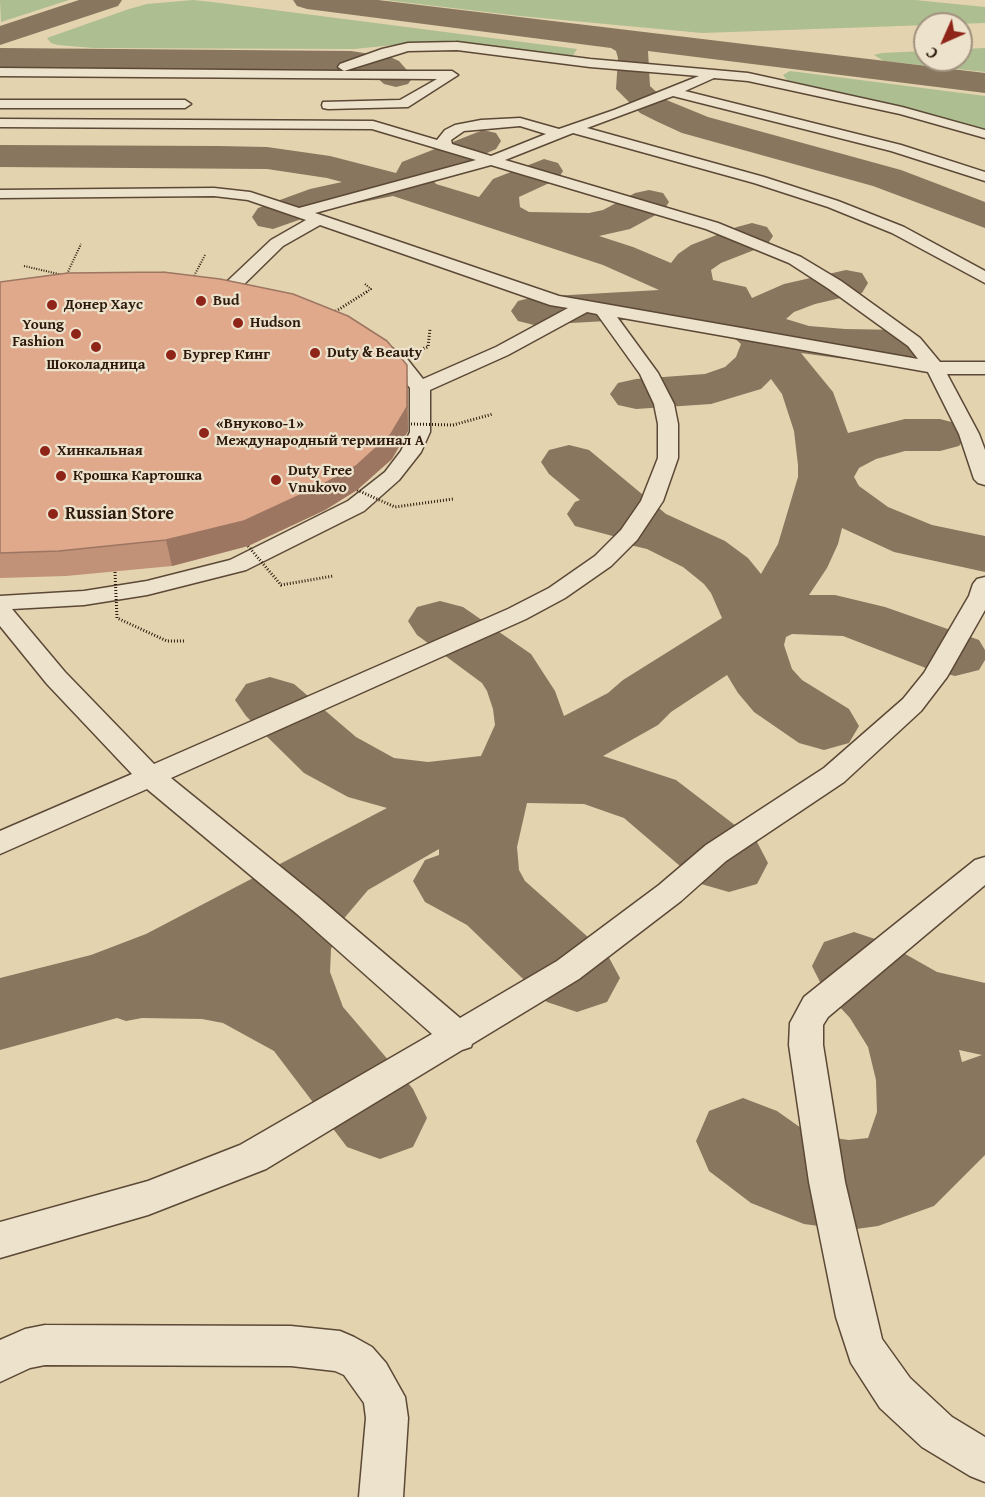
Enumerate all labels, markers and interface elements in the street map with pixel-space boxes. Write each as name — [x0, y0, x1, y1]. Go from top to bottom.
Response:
north arrow — [913, 12, 973, 72]
text: С — [920, 42, 943, 65]
place label: Bud — [213, 292, 239, 310]
marker: Bud — [194, 294, 208, 308]
place label: Донер Хаус — [64, 296, 143, 314]
marker: Донер Хаус — [45, 298, 59, 312]
place label: Hudson — [250, 314, 301, 332]
place label: Young Fashion — [12, 316, 64, 351]
marker: Hudson — [231, 316, 245, 330]
marker: Young Fashion — [69, 327, 83, 341]
marker: Шоколадница — [89, 340, 103, 354]
place label: Duty & Beauty — [327, 344, 422, 362]
place label: Бургер Кинг — [183, 346, 270, 364]
marker: Duty & Beauty — [308, 346, 322, 360]
marker: Бургер Кинг — [164, 348, 178, 362]
place label: Шоколадница — [46, 356, 146, 374]
place label: «Внуково-1» Международный терминал А — [216, 415, 424, 450]
marker: «Внуково-1» Международный терминал А — [197, 426, 211, 440]
place label: Хинкальная — [57, 442, 143, 460]
marker: Хинкальная — [38, 444, 52, 458]
place label: Duty Free Vnukovo — [288, 462, 352, 497]
place label: Крошка Картошка — [73, 467, 202, 485]
marker: Крошка Картошка — [54, 469, 68, 483]
marker: Duty Free Vnukovo — [269, 473, 283, 487]
place label: Russian Store — [65, 503, 174, 525]
marker: Russian Store — [46, 507, 60, 521]

